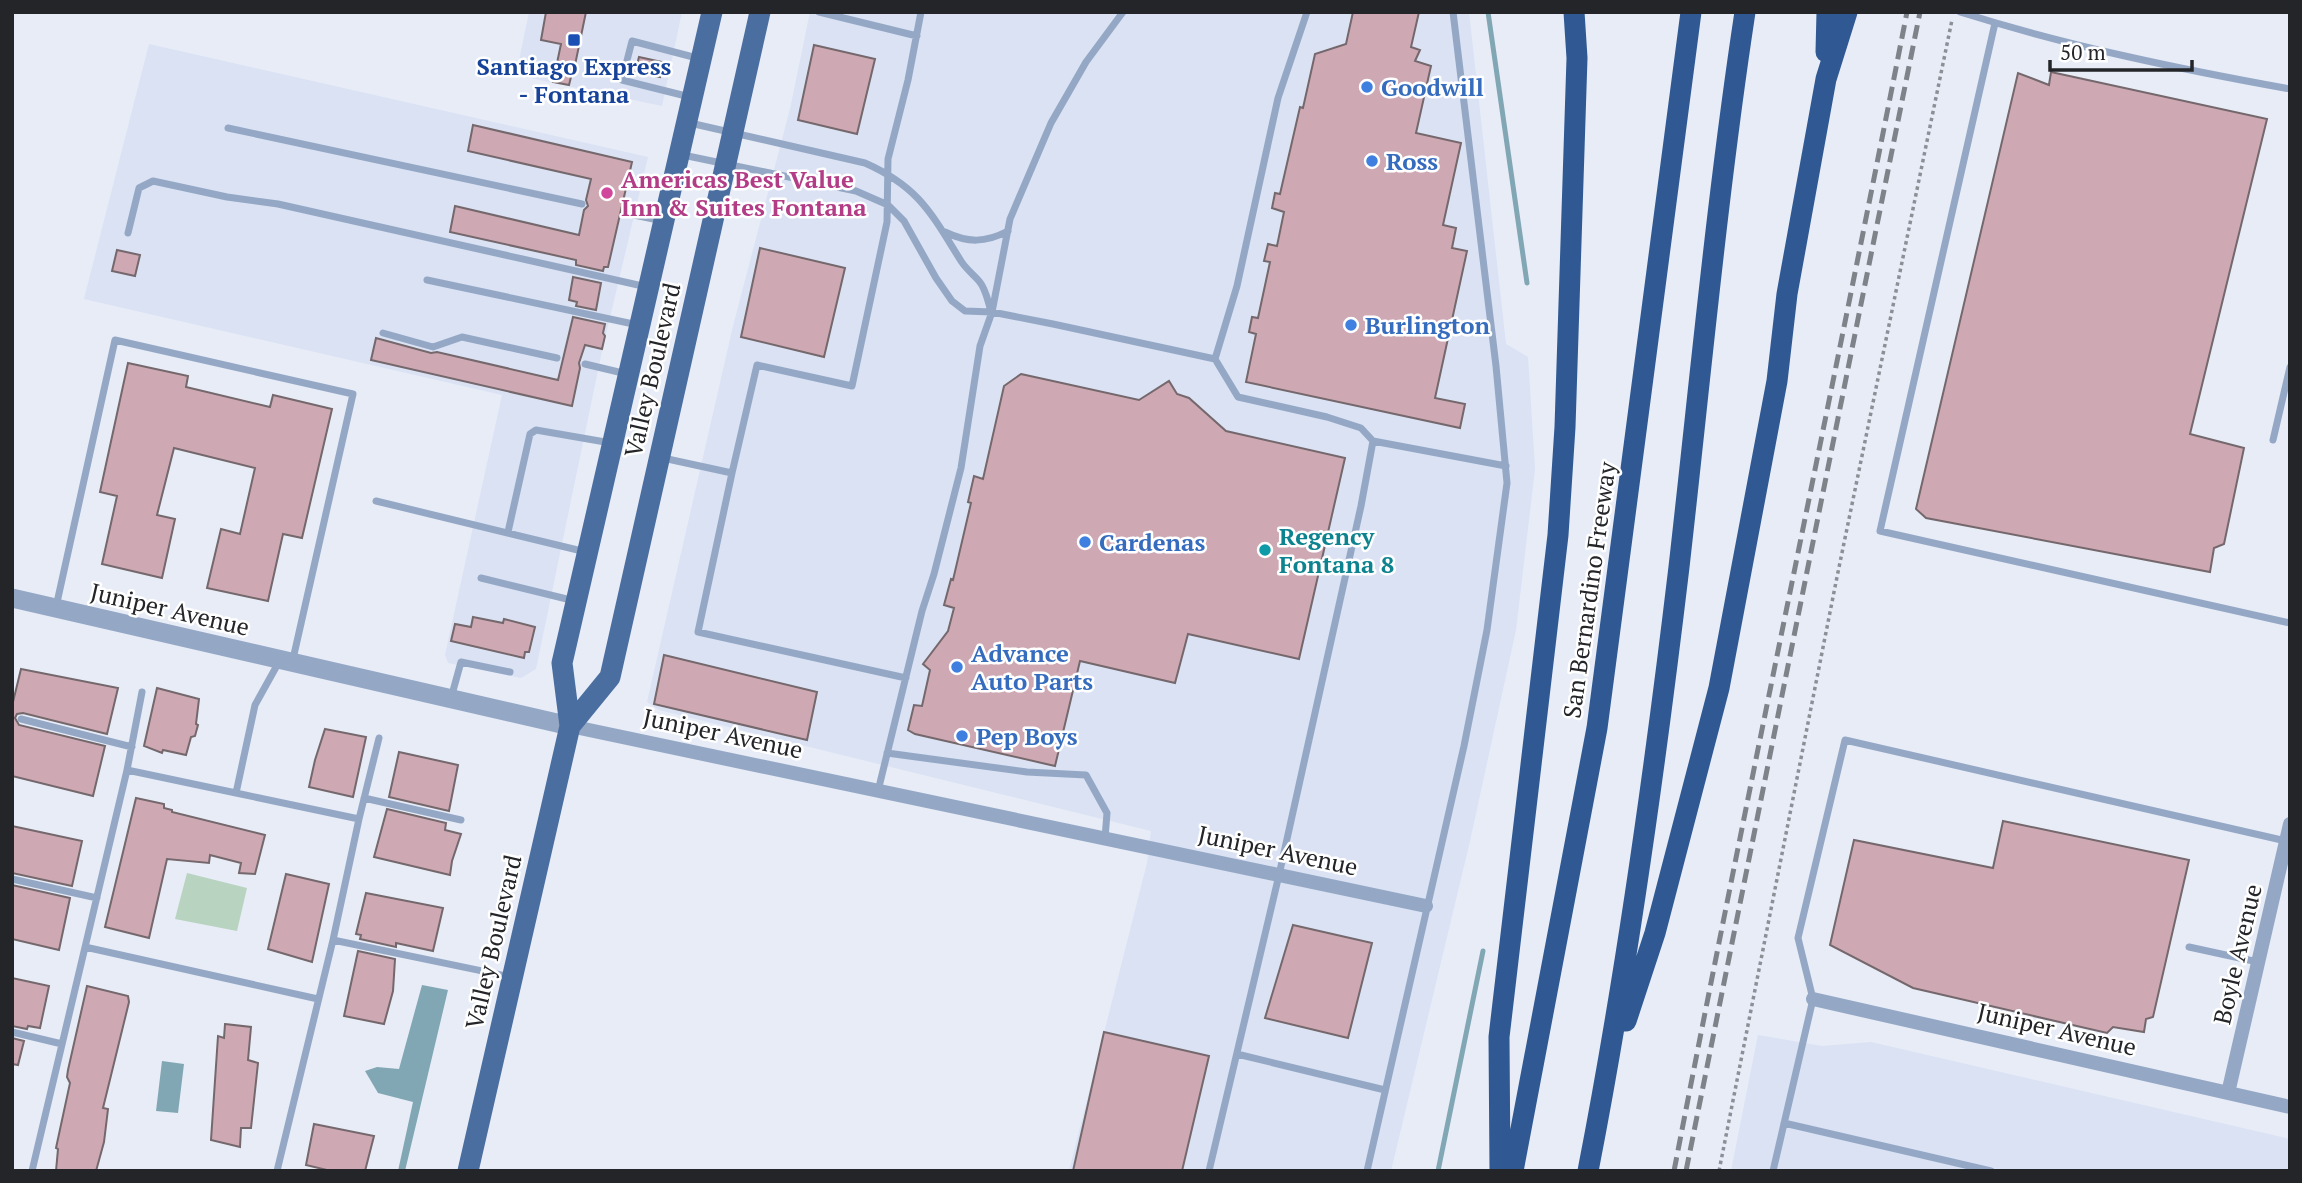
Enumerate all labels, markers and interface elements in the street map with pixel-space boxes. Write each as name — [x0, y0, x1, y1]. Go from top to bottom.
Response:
scale bar — [2050, 28, 2192, 72]
marker: Santiago Express - Fontana — [566, 32, 582, 48]
text: 50 m — [2060, 38, 2106, 66]
place label: Santiago Express - Fontana — [477, 50, 672, 110]
place label: Goodwill — [1381, 71, 1484, 103]
marker: Goodwill — [1359, 79, 1375, 95]
place label: Ross — [1386, 145, 1438, 177]
marker: Ross — [1364, 153, 1380, 169]
place label: Americas Best Value Inn & Suites Fontana — [621, 163, 867, 223]
marker: Americas Best Value Inn & Suites Fontana — [599, 185, 615, 201]
street label: Valley Boulevard — [616, 280, 688, 460]
place label: Burlington — [1365, 309, 1491, 341]
marker: Burlington — [1343, 317, 1359, 333]
street label: San Bernardino Freeway — [1555, 459, 1623, 720]
place label: Regency Fontana 8 — [1279, 520, 1394, 580]
place label: Cardenas — [1099, 526, 1205, 558]
marker: Cardenas — [1077, 534, 1093, 550]
marker: Regency Fontana 8 — [1257, 542, 1273, 558]
street label: Juniper Avenue — [87, 575, 253, 643]
place label: Advance Auto Parts — [971, 637, 1093, 697]
marker: Advance Auto Parts — [949, 659, 965, 675]
street label: Juniper Avenue — [640, 700, 806, 766]
place label: Pep Boys — [976, 720, 1078, 752]
marker: Pep Boys — [954, 728, 970, 744]
street label: Juniper Avenue — [1195, 817, 1361, 883]
street label: Valley Boulevard — [457, 852, 529, 1032]
street label: Boyle Avenue — [2205, 881, 2269, 1027]
street label: Juniper Avenue — [1974, 995, 2140, 1063]

